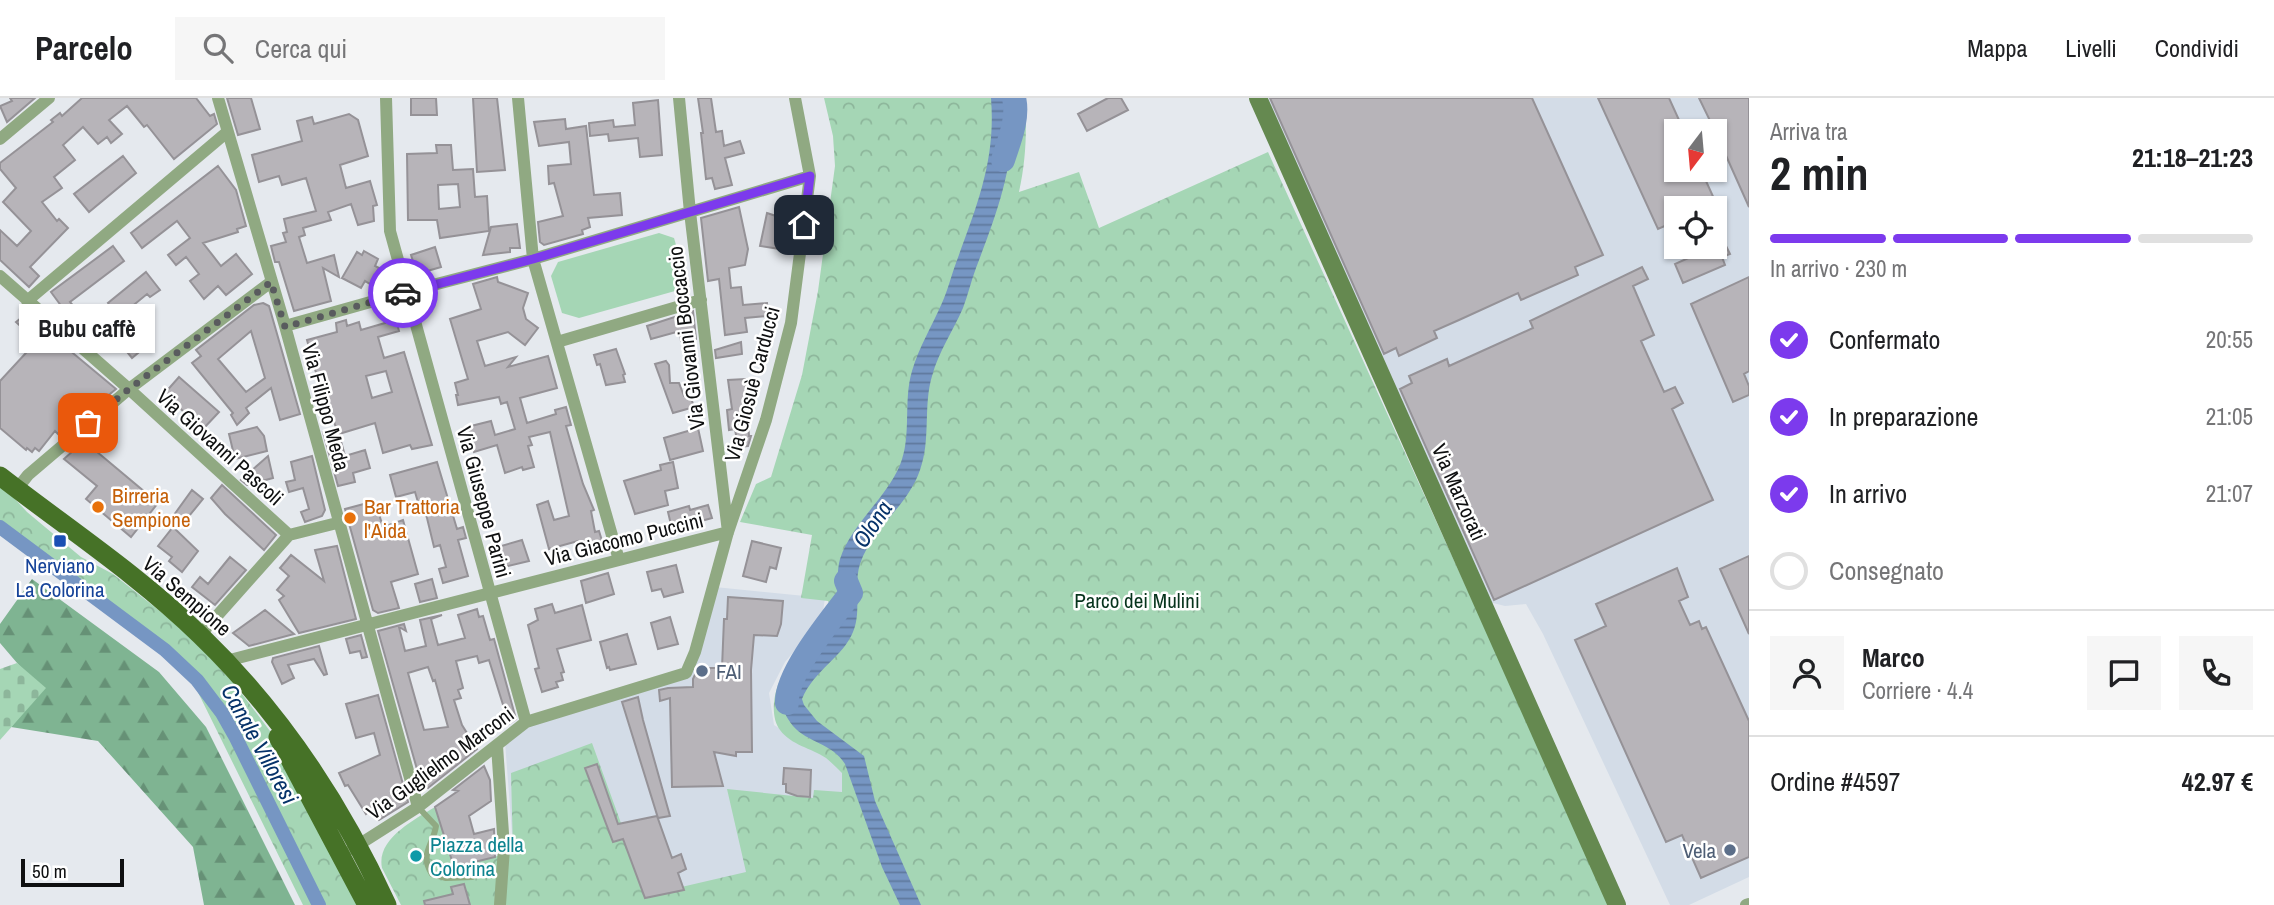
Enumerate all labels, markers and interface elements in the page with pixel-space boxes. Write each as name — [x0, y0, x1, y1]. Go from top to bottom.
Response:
search box — [175, 17, 665, 80]
text: Parcelo — [35, 26, 133, 70]
icon: search — [199, 29, 237, 67]
text: Cerca qui — [255, 31, 347, 66]
text: Mappa — [1967, 32, 2027, 64]
text: Livelli — [2065, 32, 2117, 64]
text: Condividi — [2155, 32, 2239, 64]
text: Arriva tra — [1770, 116, 1848, 147]
north arrow — [1664, 119, 1727, 182]
map controls — [1664, 119, 1727, 259]
text: 21:18–21:23 — [2132, 140, 2253, 175]
text: 2 min — [1770, 142, 1869, 204]
pin — [774, 195, 834, 255]
button: locate — [1664, 196, 1727, 259]
icon: home — [785, 206, 823, 244]
street label: Via Giovanni Boccaccio — [660, 245, 712, 431]
text: In arrivo · 230 m — [1770, 253, 1907, 284]
courier — [368, 258, 438, 328]
icon: car — [384, 274, 422, 312]
street label: Via Giosuè Carducci — [717, 303, 787, 465]
callout: Bubu caffè — [20, 304, 156, 353]
text: Bubu caffè — [38, 313, 136, 344]
icon: check — [1770, 321, 1808, 359]
text: Confermato — [1829, 322, 1940, 357]
text: 20:55 — [2206, 324, 2253, 355]
street label: Via Filippo Meda — [295, 340, 357, 474]
street label: Via Giovanni Pascoli — [150, 382, 290, 512]
pin — [58, 393, 118, 453]
icon: check — [1770, 398, 1808, 436]
text: In preparazione — [1829, 399, 1978, 434]
text: 21:05 — [2206, 401, 2253, 432]
icon: bag — [69, 404, 107, 442]
street label: Via Giuseppe Parini — [450, 423, 518, 581]
street label: Via Marzorati — [1425, 439, 1493, 545]
icon: check — [1770, 475, 1808, 513]
text: In arrivo — [1829, 476, 1907, 511]
text: 21:07 — [2206, 478, 2253, 509]
place label: Birreria Sempione — [112, 481, 191, 534]
place label: Bar Trattoria l'Aida — [364, 492, 460, 545]
water label: Olona — [845, 494, 899, 554]
marker: Birreria Sempione — [90, 499, 106, 515]
street label: Via Giacomo Puccini — [542, 505, 706, 573]
marker: Bar Trattoria l'Aida — [342, 510, 358, 526]
marker: Nerviano La Colorina — [52, 533, 68, 549]
street label: Via Sempione — [136, 549, 238, 643]
place label: Nerviano La Colorina — [15, 551, 105, 604]
text: Consegnato — [1829, 553, 1944, 588]
park label: Parco dei Mulini — [1074, 586, 1200, 615]
button: person — [1770, 636, 1844, 710]
button: chat — [2087, 636, 2161, 710]
button: phone — [2179, 636, 2253, 710]
text: Marco — [1862, 640, 1925, 675]
place label: FAI — [716, 657, 742, 686]
marker: FAI — [694, 663, 710, 679]
text: Corriere · 4.4 — [1862, 675, 1973, 706]
water label: Canale Villoresi — [214, 678, 306, 810]
street label: Via Guglielmo Marconi — [360, 700, 520, 826]
text: Ordine #4597 — [1770, 764, 1900, 799]
text: 42.97 € — [2182, 764, 2253, 799]
place label: Piazza della Colorina — [430, 830, 524, 883]
place label: Vela — [1682, 836, 1716, 865]
marker: Vela — [1722, 842, 1738, 858]
marker: Piazza della Colorina — [408, 848, 424, 864]
scale bar — [21, 856, 124, 888]
text: 50 m — [32, 858, 67, 884]

